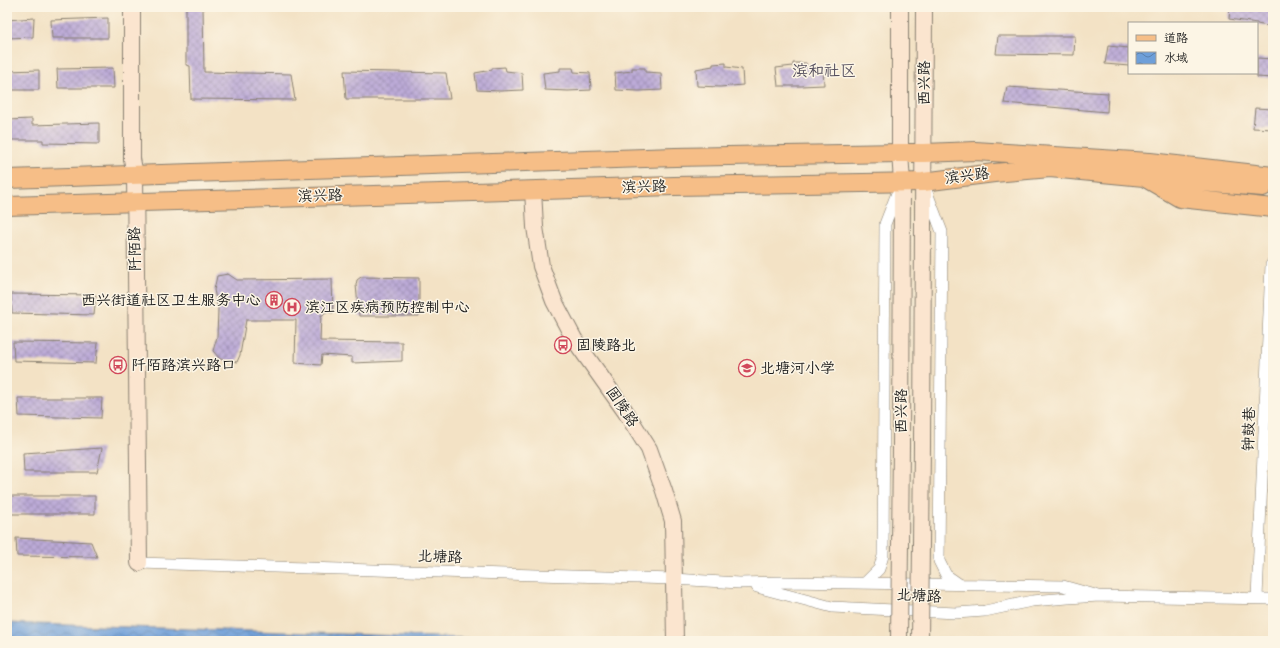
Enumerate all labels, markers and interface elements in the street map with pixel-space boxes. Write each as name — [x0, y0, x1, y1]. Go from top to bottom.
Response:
legend — [1128, 22, 1258, 74]
text: 道路 — [1164, 30, 1188, 47]
text: 水域 — [1164, 50, 1188, 67]
district label: 滨和社区 — [792, 60, 856, 82]
street label: 西兴路 — [914, 60, 935, 106]
street label: 滨兴路 — [943, 163, 991, 189]
street label: 滨兴路 — [621, 176, 667, 198]
street label: 滨兴路 — [297, 185, 343, 207]
street label: 阡陌路 — [124, 226, 146, 272]
place label: 西兴街道社区卫生服务中心 — [81, 290, 261, 311]
building icon: 西兴街道社区卫生服务中心 — [264, 290, 284, 310]
hospital icon: 滨江区疾病预防控制中心 — [282, 297, 302, 317]
place label: 滨江区疾病预防控制中心 — [305, 297, 470, 318]
bus stop icon: 固陵路北 — [553, 335, 573, 355]
place label: 固陵路北 — [576, 335, 636, 356]
bus stop icon: 阡陌路滨兴路口 — [108, 355, 128, 375]
place label: 阡陌路滨兴路口 — [131, 355, 236, 376]
school or university icon: 北塘河小学 — [737, 358, 757, 378]
place label: 北塘河小学 — [760, 358, 835, 379]
street label: 固陵路 — [601, 382, 643, 432]
street label: 西兴路 — [891, 388, 912, 434]
street label: 钟鼓巷 — [1238, 406, 1260, 452]
street label: 北塘路 — [417, 546, 463, 568]
street label: 北塘路 — [896, 584, 942, 608]

